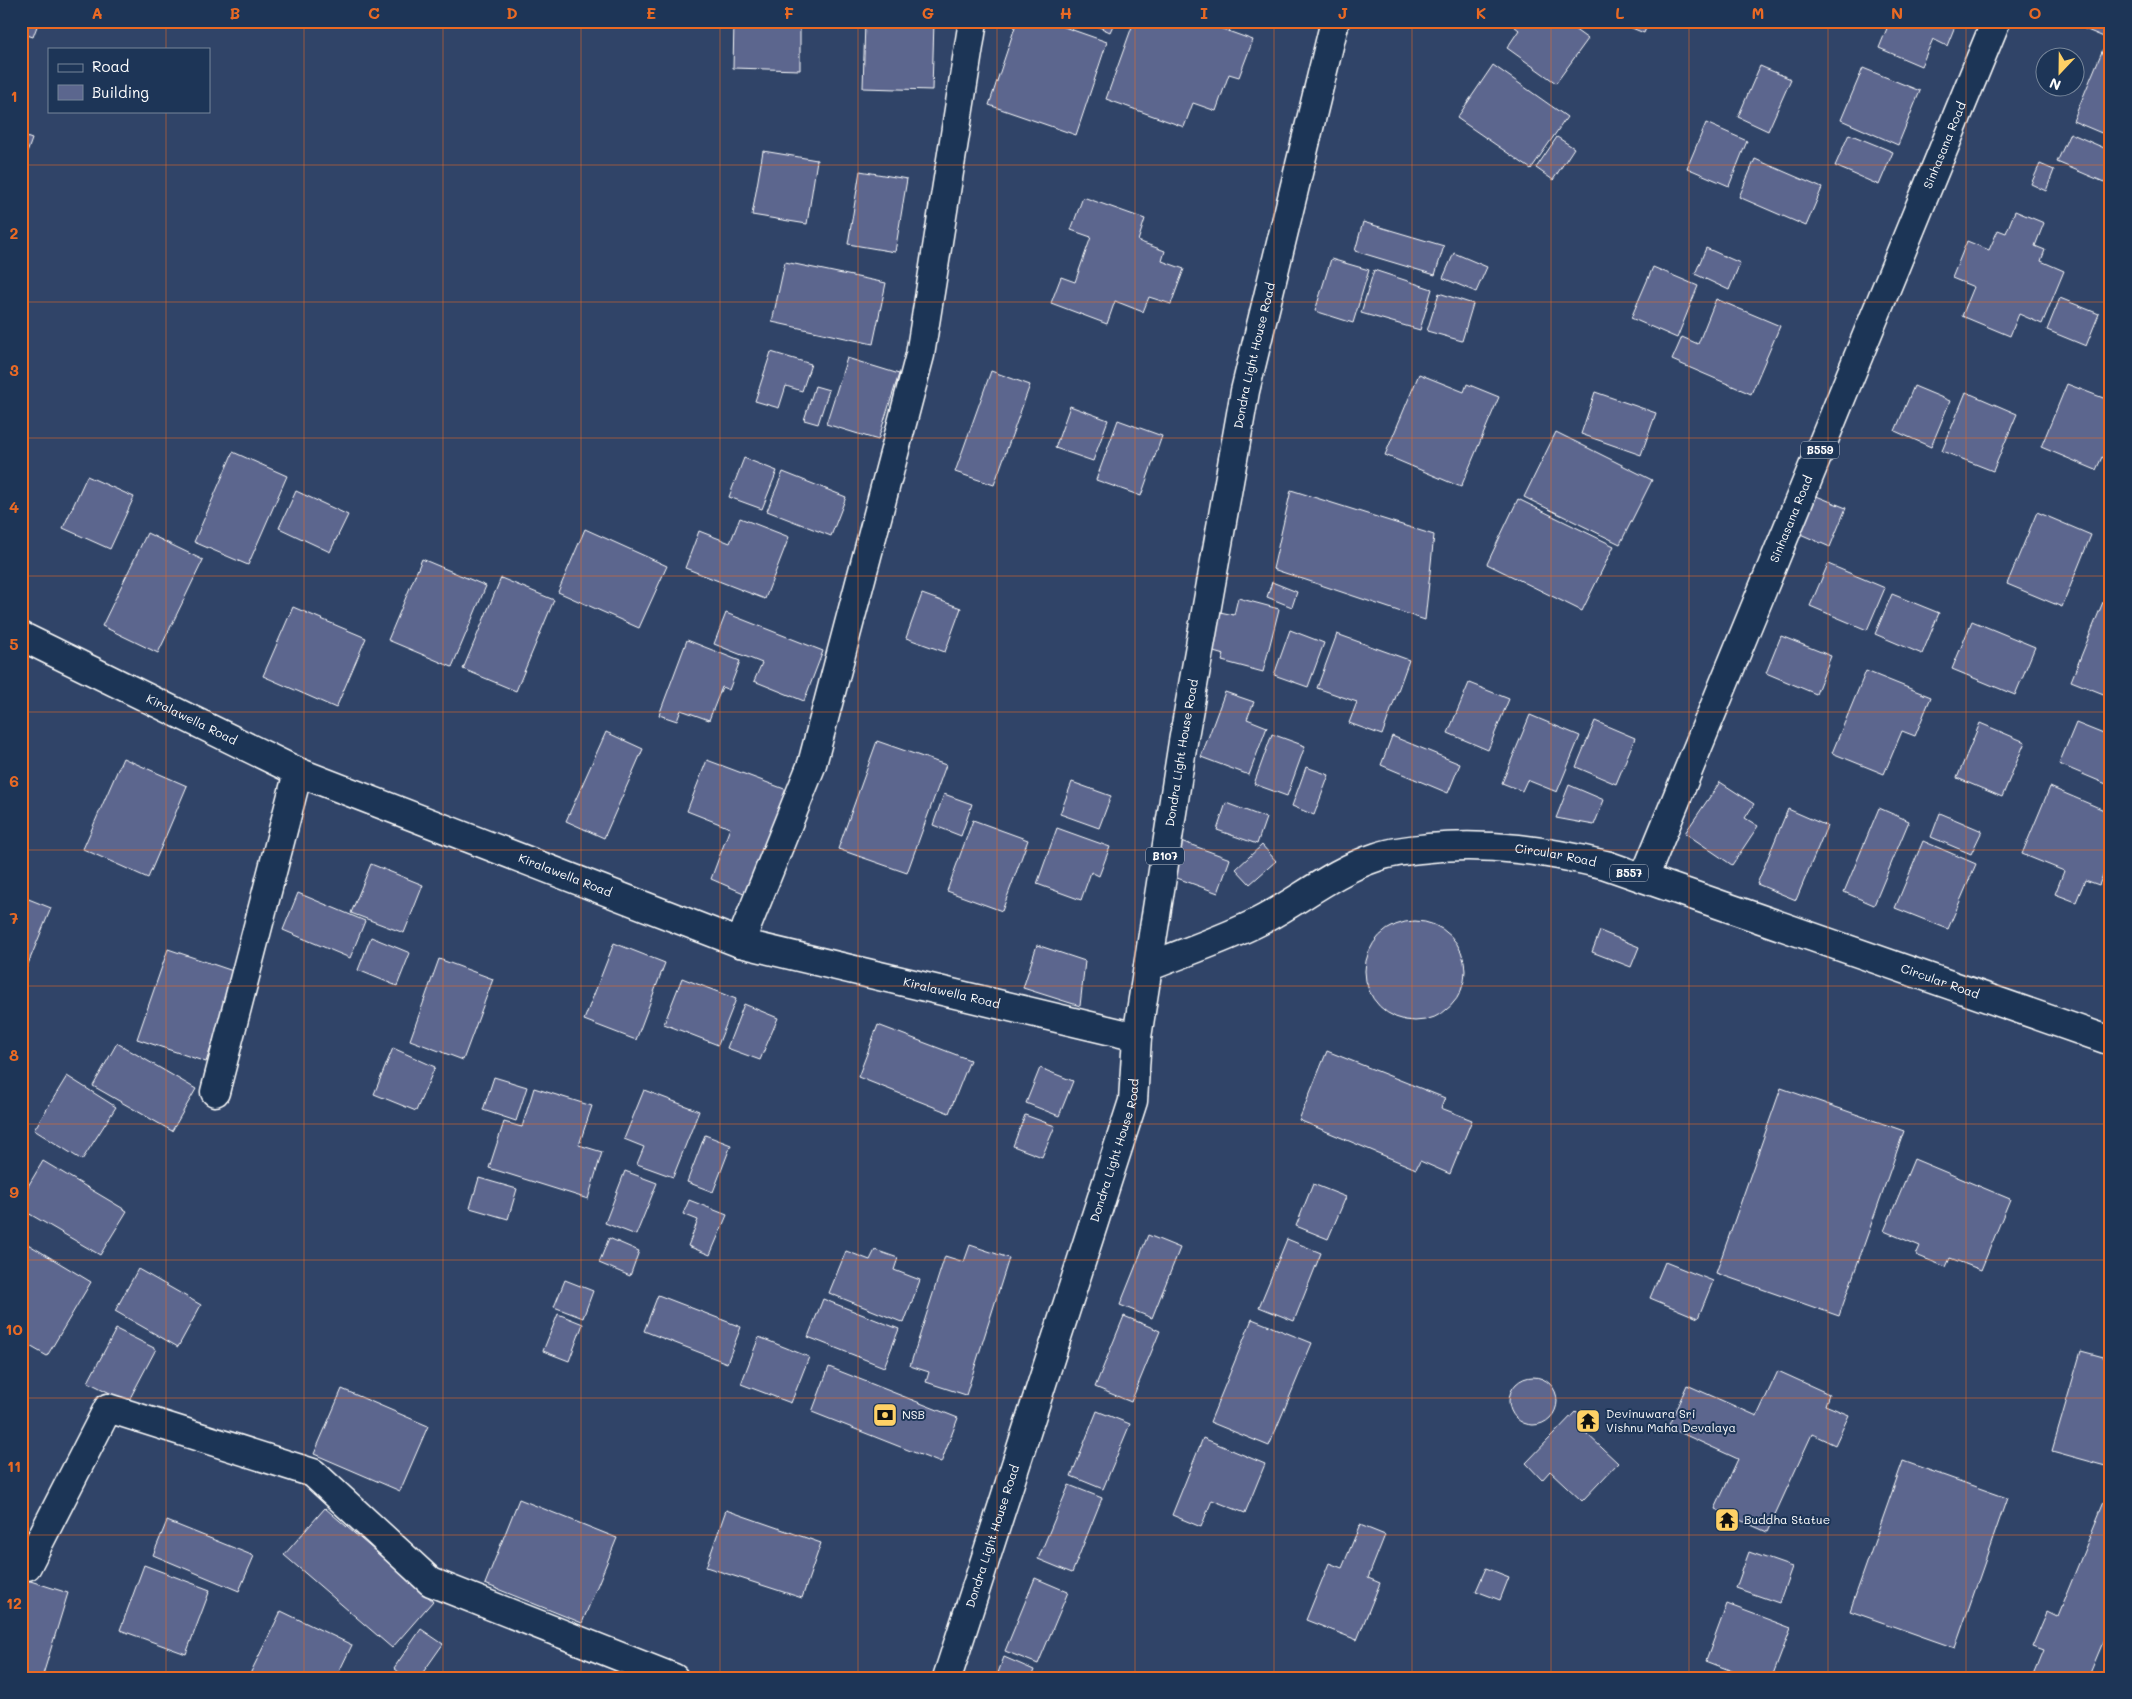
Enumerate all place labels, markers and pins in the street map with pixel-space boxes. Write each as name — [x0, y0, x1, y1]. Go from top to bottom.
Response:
bank icon: NSB — [872, 1402, 898, 1428]
place label: Devinuwara Sri Vishnu Maha Devalaya — [1606, 1405, 1736, 1435]
place label: NSB — [902, 1406, 925, 1422]
temple icon: Devinuwara Sri Vishnu Maha Devalaya — [1575, 1408, 1601, 1434]
temple icon: Buddha Statue — [1714, 1507, 1740, 1533]
place label: Buddha Statue — [1744, 1511, 1830, 1527]

